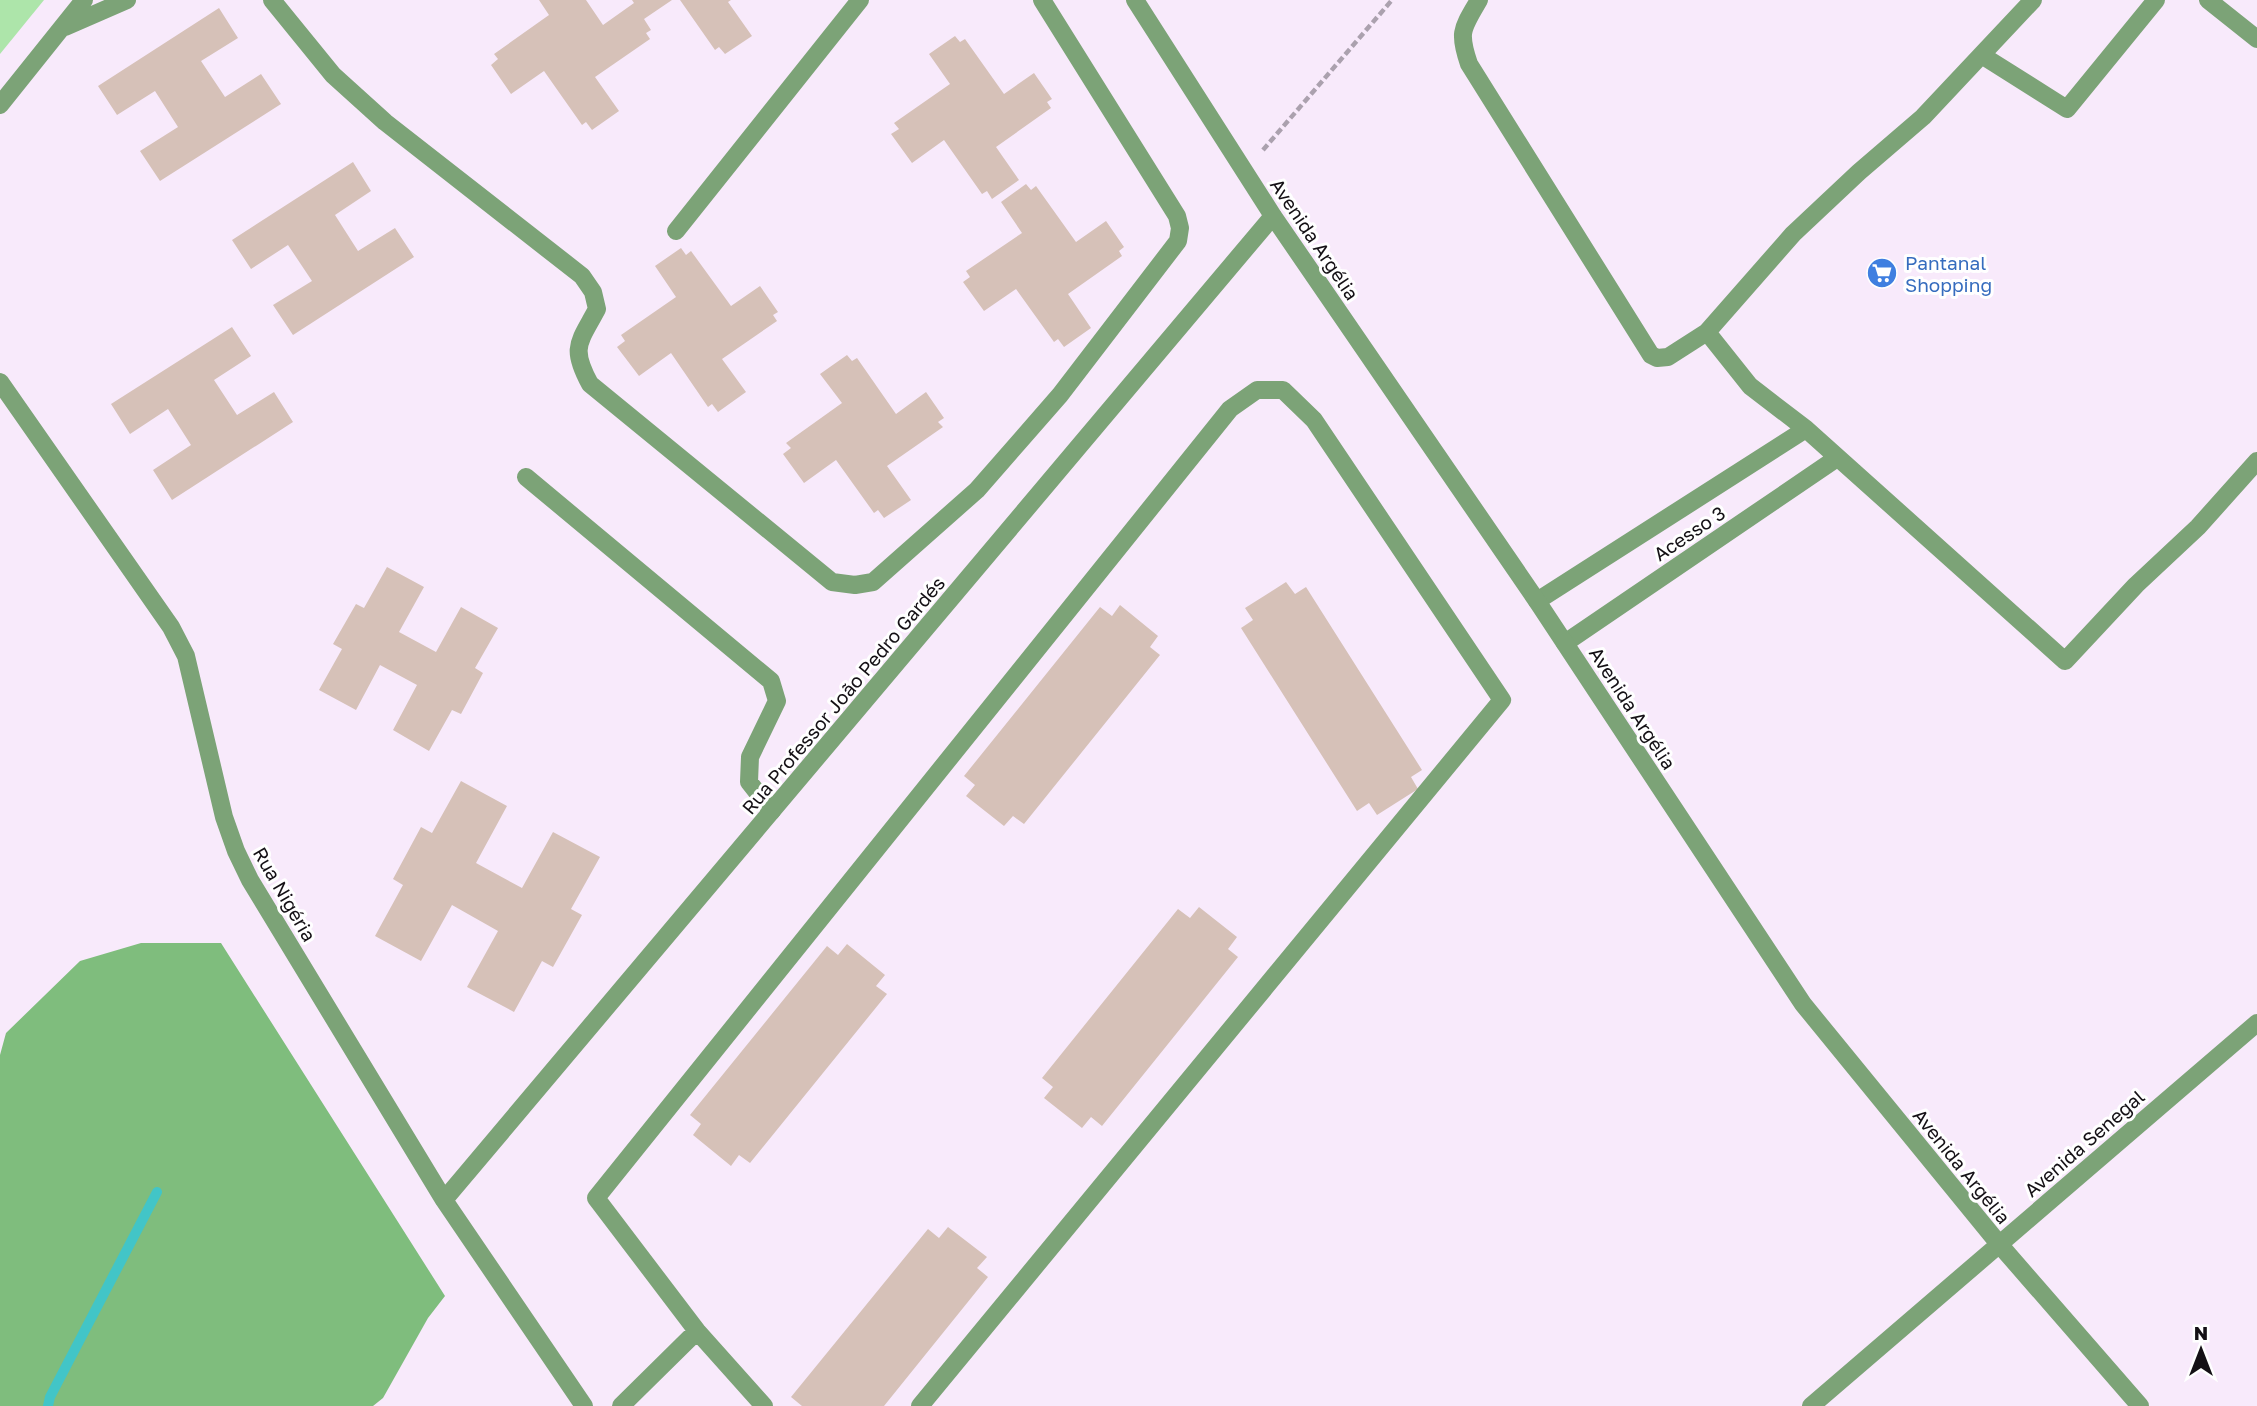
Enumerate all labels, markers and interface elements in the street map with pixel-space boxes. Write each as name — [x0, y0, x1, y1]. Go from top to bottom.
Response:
street label: Avenida Argélia — [1266, 174, 1364, 304]
place label: Pantanal Shopping — [1905, 251, 1992, 296]
supermarket icon: Pantanal Shopping — [1865, 256, 1899, 290]
street label: Acesso 3 — [1649, 501, 1729, 565]
street label: Rua Professor João Pedro Gardés — [737, 571, 949, 819]
street label: Avenida Argélia — [1585, 642, 1681, 774]
street label: Rua Nigéria — [249, 843, 321, 945]
street label: Avenida Senegal — [2019, 1085, 2149, 1201]
street label: Avenida Argélia — [1909, 1104, 2015, 1228]
north arrow — [2166, 1315, 2236, 1385]
text: N — [2194, 1321, 2208, 1344]

